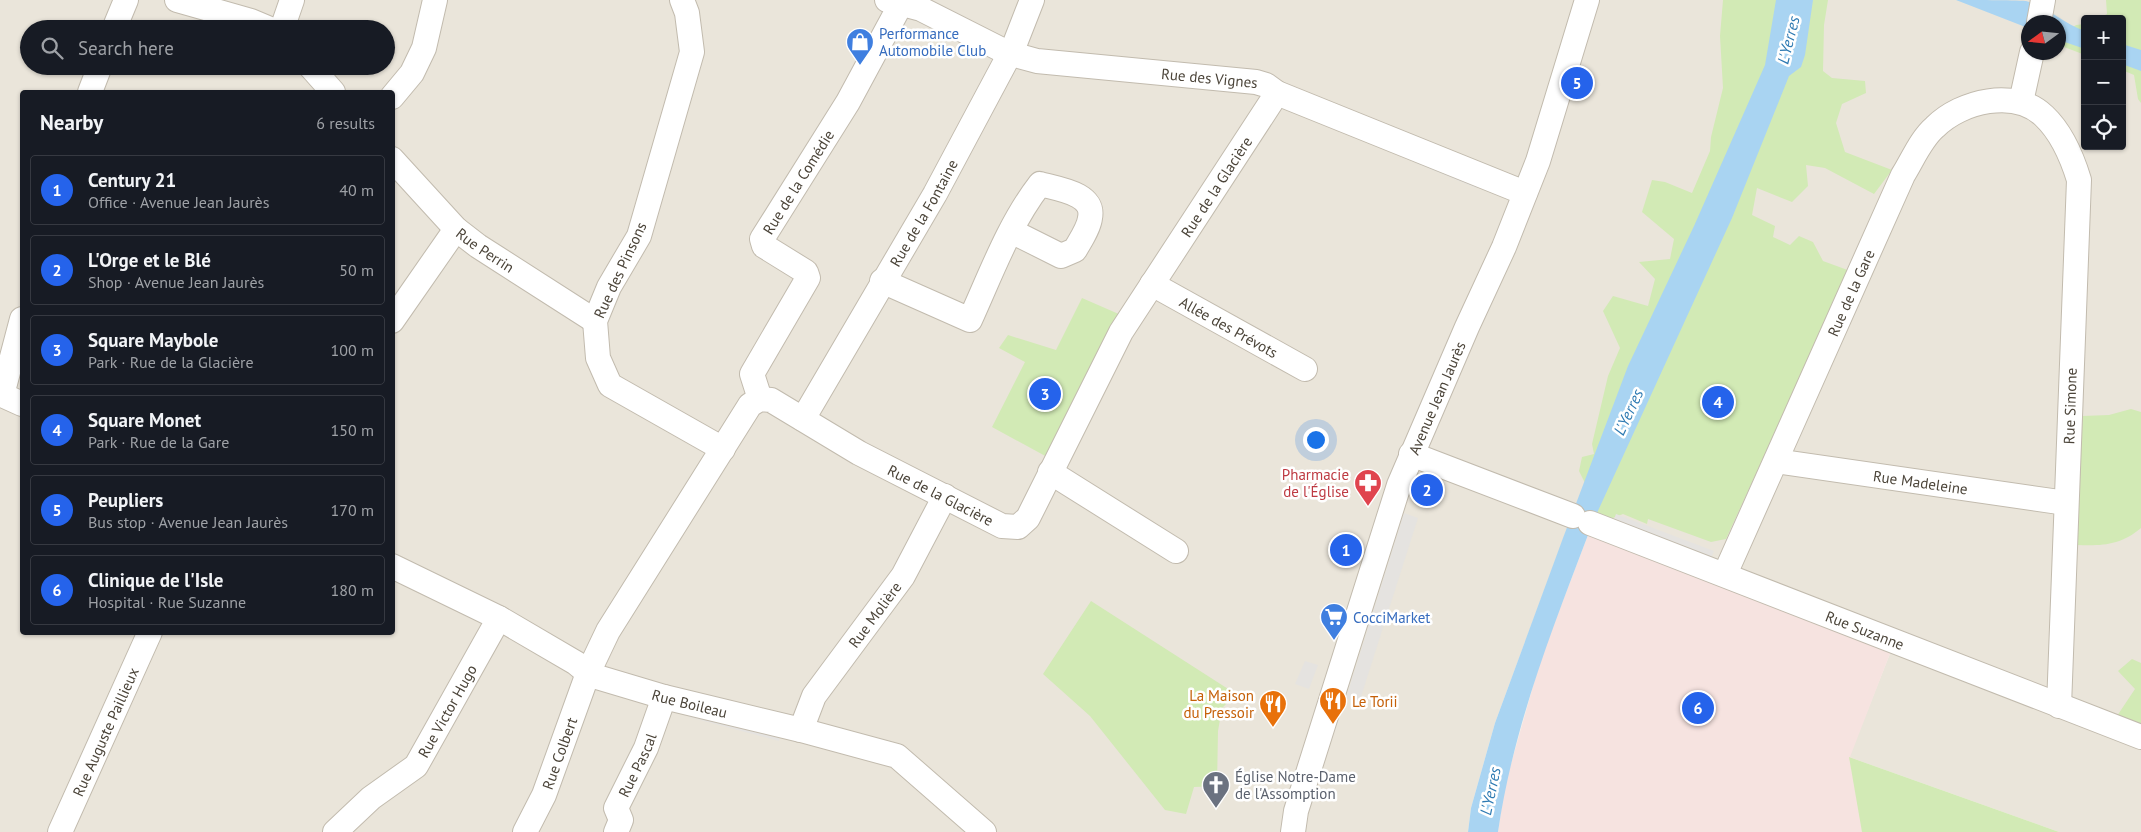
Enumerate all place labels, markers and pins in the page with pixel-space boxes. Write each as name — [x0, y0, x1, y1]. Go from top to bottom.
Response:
place label: Performance Automobile Club — [879, 24, 986, 60]
shop icon: Performance Automobile Club — [845, 27, 875, 66]
pin: 5 — [1561, 64, 1593, 102]
pin: 3 — [1029, 375, 1061, 413]
pin: 4 — [1702, 383, 1734, 421]
place label: Pharmacie de l'Église — [1282, 465, 1349, 501]
pharmacy icon: Pharmacie de l'Église — [1353, 468, 1383, 507]
pin: 2 — [1411, 471, 1443, 509]
pin: 1 — [1330, 531, 1362, 569]
supermarket icon: CocciMarket — [1319, 602, 1349, 641]
place label: CocciMarket — [1353, 608, 1430, 627]
place label: La Maison du Pressoir — [1183, 686, 1254, 722]
restaurant icon: Le Torii — [1318, 686, 1348, 725]
restaurant icon: La Maison du Pressoir — [1258, 689, 1288, 728]
pin: 6 — [1682, 689, 1714, 727]
place label: Le Torii — [1352, 692, 1398, 711]
place label: Église Notre-Dame de l'Assomption — [1235, 767, 1356, 803]
church icon: Église Notre-Dame de l'Assomption — [1201, 770, 1231, 809]

